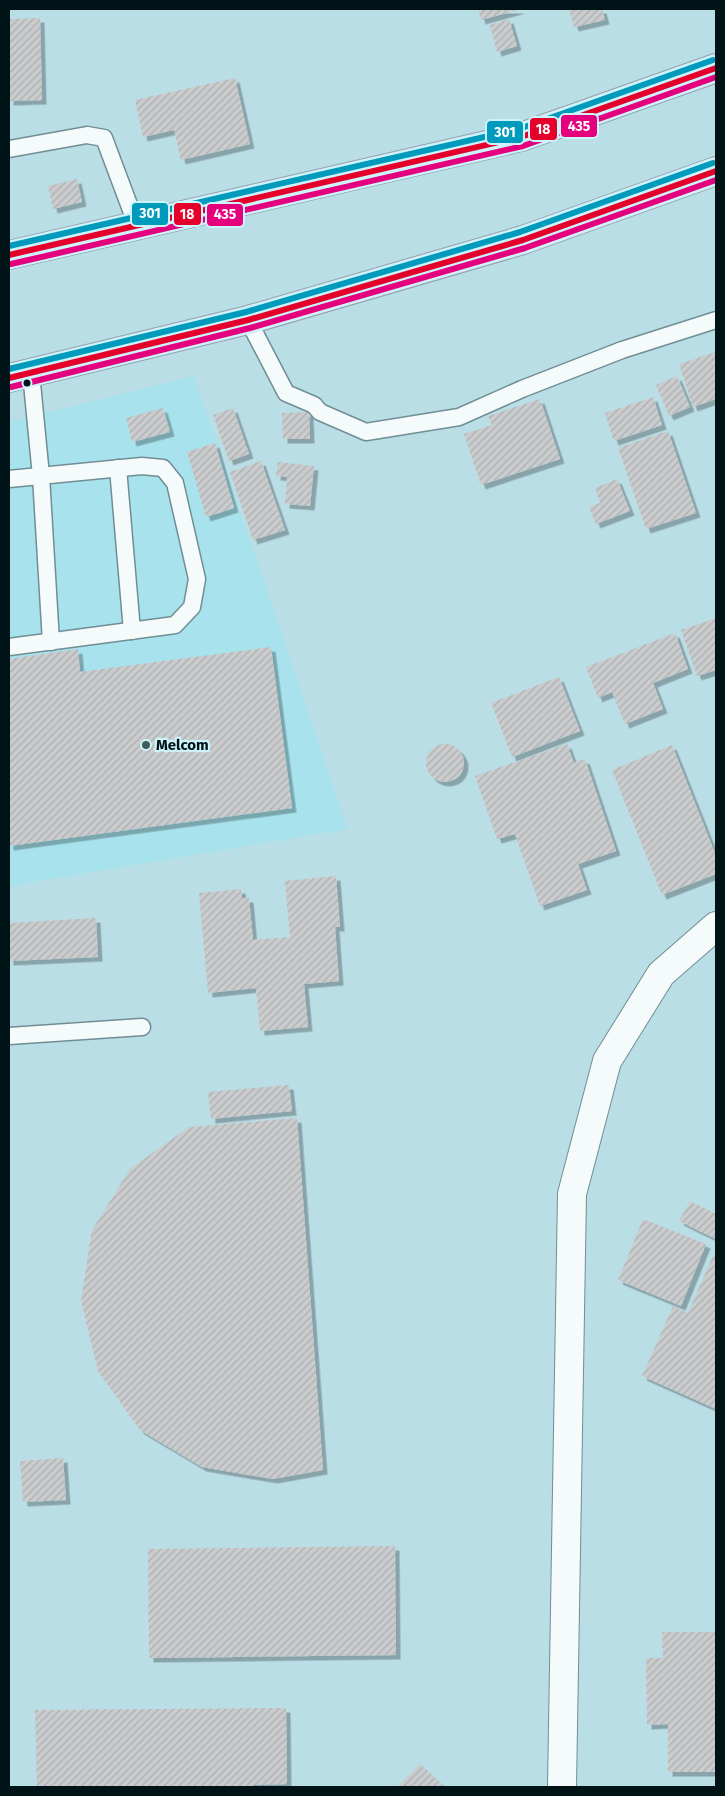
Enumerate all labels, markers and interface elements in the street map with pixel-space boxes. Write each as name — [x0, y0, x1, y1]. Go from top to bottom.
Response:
line badge: 435 — [560, 114, 598, 138]
line badge: 18 — [529, 117, 558, 141]
text: 435 — [568, 118, 591, 135]
line badge: 301 — [486, 120, 524, 144]
text: 18 — [536, 121, 550, 138]
text: 301 — [493, 124, 516, 141]
line badge: 301 — [131, 202, 169, 226]
line badge: 18 — [173, 202, 202, 226]
line badge: 435 — [206, 203, 244, 227]
text: 301 — [138, 205, 161, 222]
text: 18 — [180, 206, 194, 223]
text: 435 — [214, 206, 237, 223]
unlabelled marker — [22, 378, 32, 388]
place label: Melcom — [156, 736, 209, 754]
marker: Melcom — [140, 739, 152, 751]

